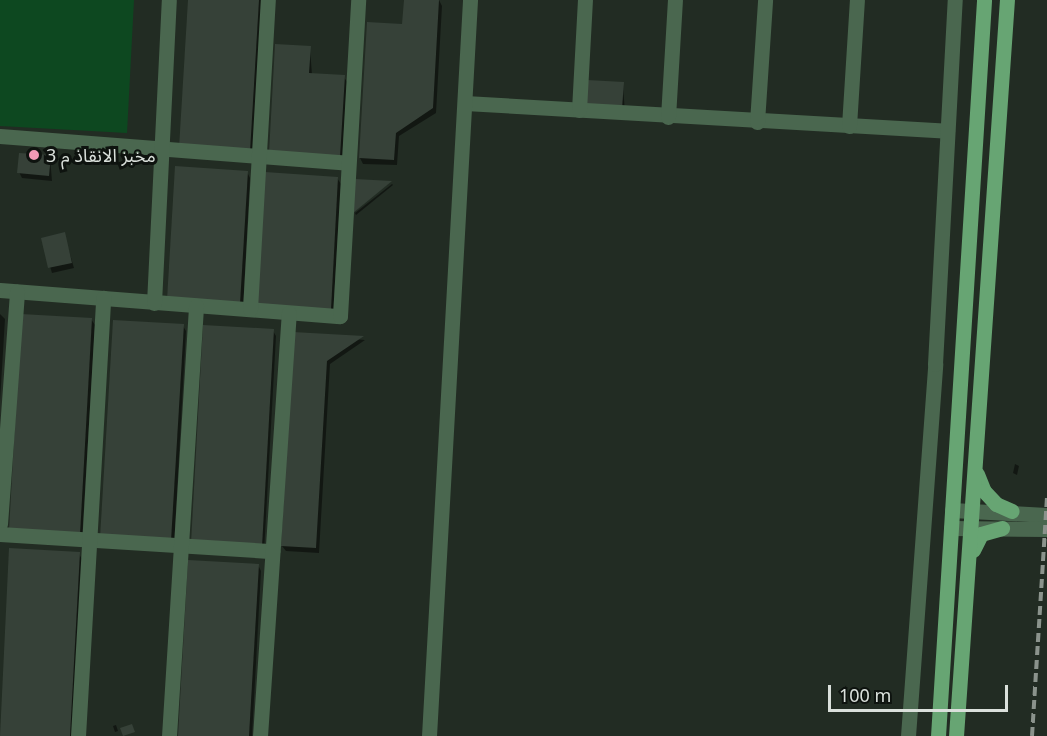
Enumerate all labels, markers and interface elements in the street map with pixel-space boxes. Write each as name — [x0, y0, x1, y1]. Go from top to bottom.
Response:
place label: مخبز الانقاذ م 3 — [46, 144, 156, 166]
marker: مخبز الانقاذ م 3 — [27, 148, 41, 162]
scale bar — [831, 673, 1011, 711]
text: 100 m — [839, 683, 891, 707]

